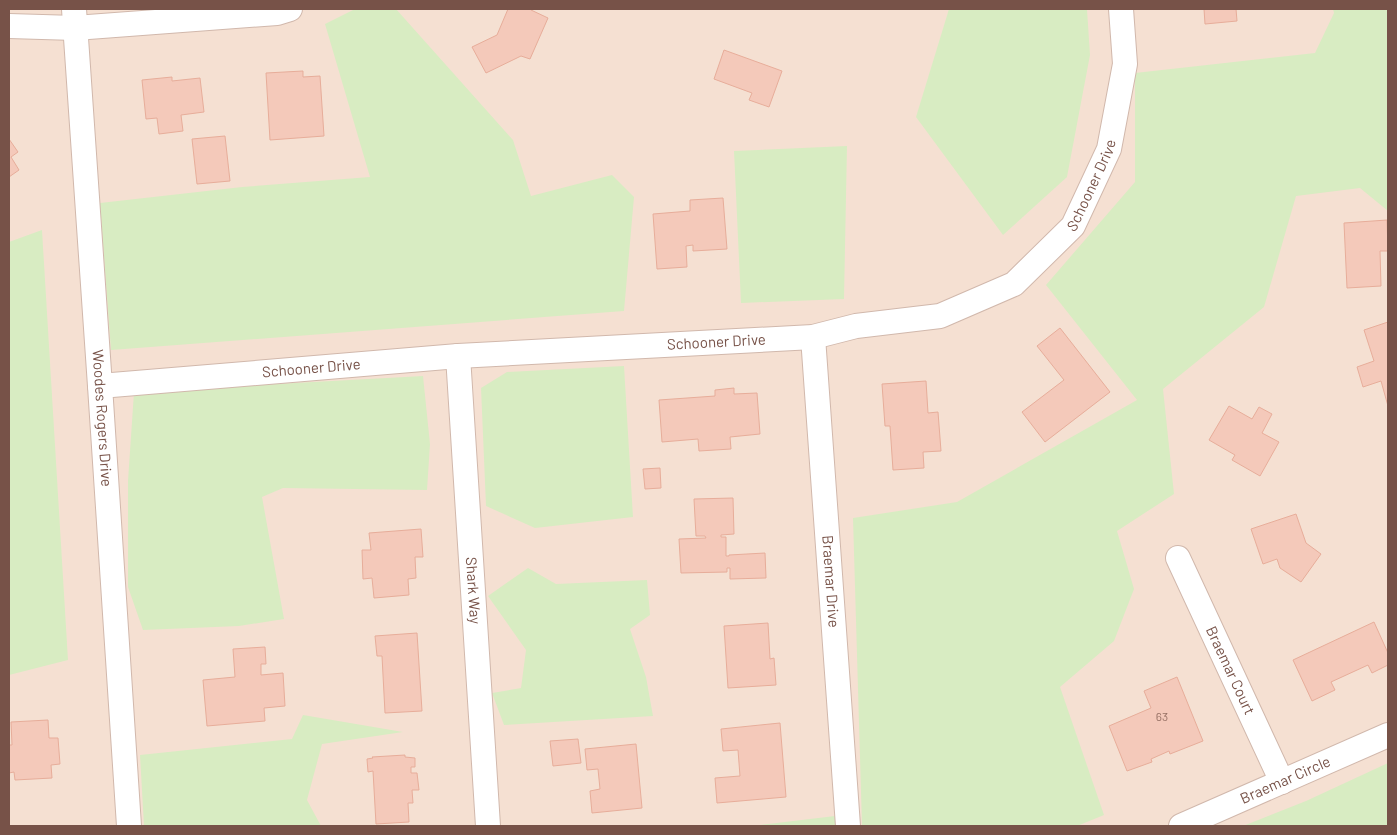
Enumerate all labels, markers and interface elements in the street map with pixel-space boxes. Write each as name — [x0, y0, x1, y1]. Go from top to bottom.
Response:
street label: Schooner Drive — [1063, 138, 1119, 235]
street label: Schooner Drive — [666, 330, 766, 353]
street label: Woodes Rogers Drive — [89, 349, 117, 487]
street label: Schooner Drive — [261, 354, 361, 380]
street label: Braemar Drive — [819, 535, 844, 628]
street label: Shark Way — [463, 556, 485, 625]
street label: Braemar Court — [1203, 623, 1259, 717]
house number: 63 — [1156, 709, 1168, 723]
street label: Braemar Circle — [1237, 752, 1333, 807]

